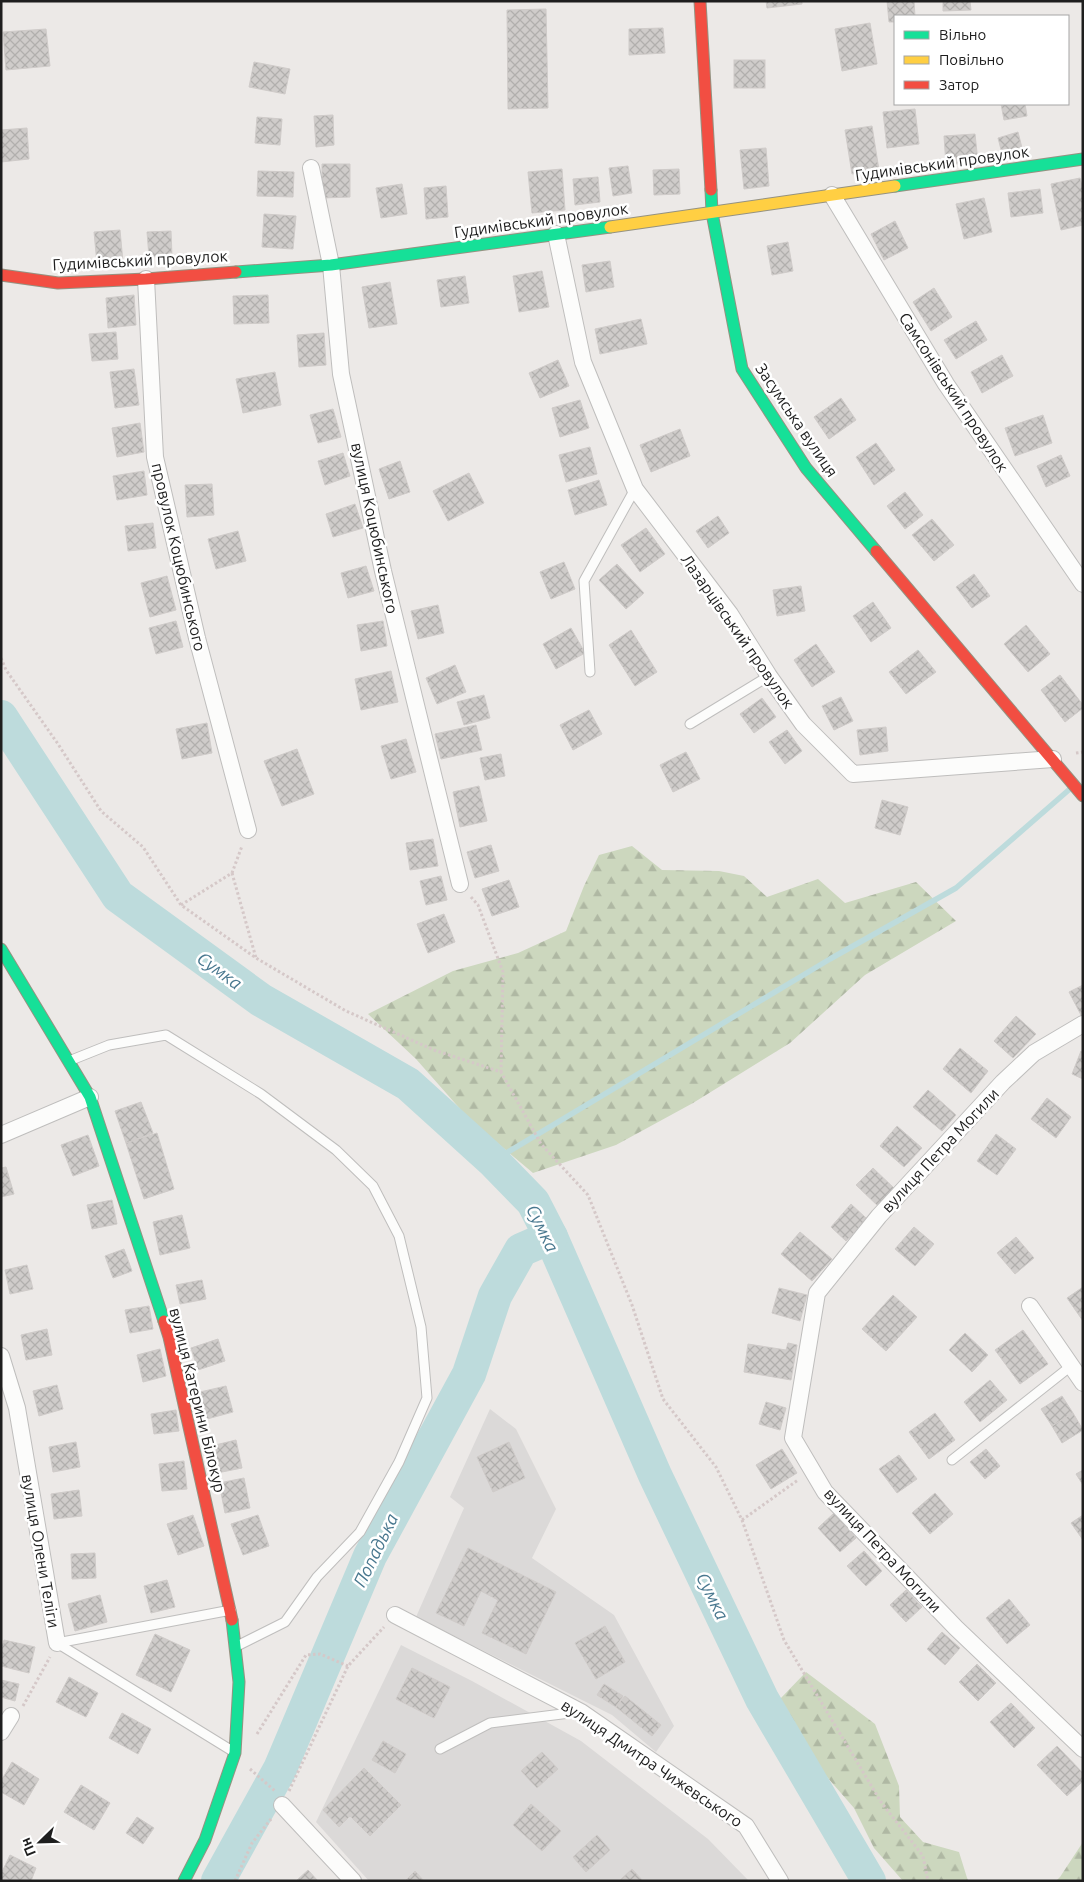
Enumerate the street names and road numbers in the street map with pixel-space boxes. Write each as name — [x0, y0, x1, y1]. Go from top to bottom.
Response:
street label: Гудимівський провулок — [854, 142, 1030, 184]
street label: Гудимівський провулок — [453, 199, 629, 241]
street label: Гудимівський провулок — [52, 246, 228, 274]
street label: Самсонівський провулок — [896, 309, 1012, 475]
street label: Засумська вулиця — [752, 360, 842, 480]
street label: вулиця Коцюбинського — [348, 441, 402, 615]
street label: провулок Коцюбинського — [149, 461, 209, 653]
street label: Лазарцівський провулок — [678, 550, 798, 712]
street label: вулиця Петра Могили — [878, 1084, 1002, 1216]
street label: вулиця Катерини Білокур — [166, 1306, 230, 1494]
street label: вулиця Олени Теліги — [19, 1473, 63, 1629]
street label: вулиця Петра Могили — [821, 1484, 945, 1616]
street label: вулиця Дмитра Чижевського — [558, 1695, 746, 1831]

